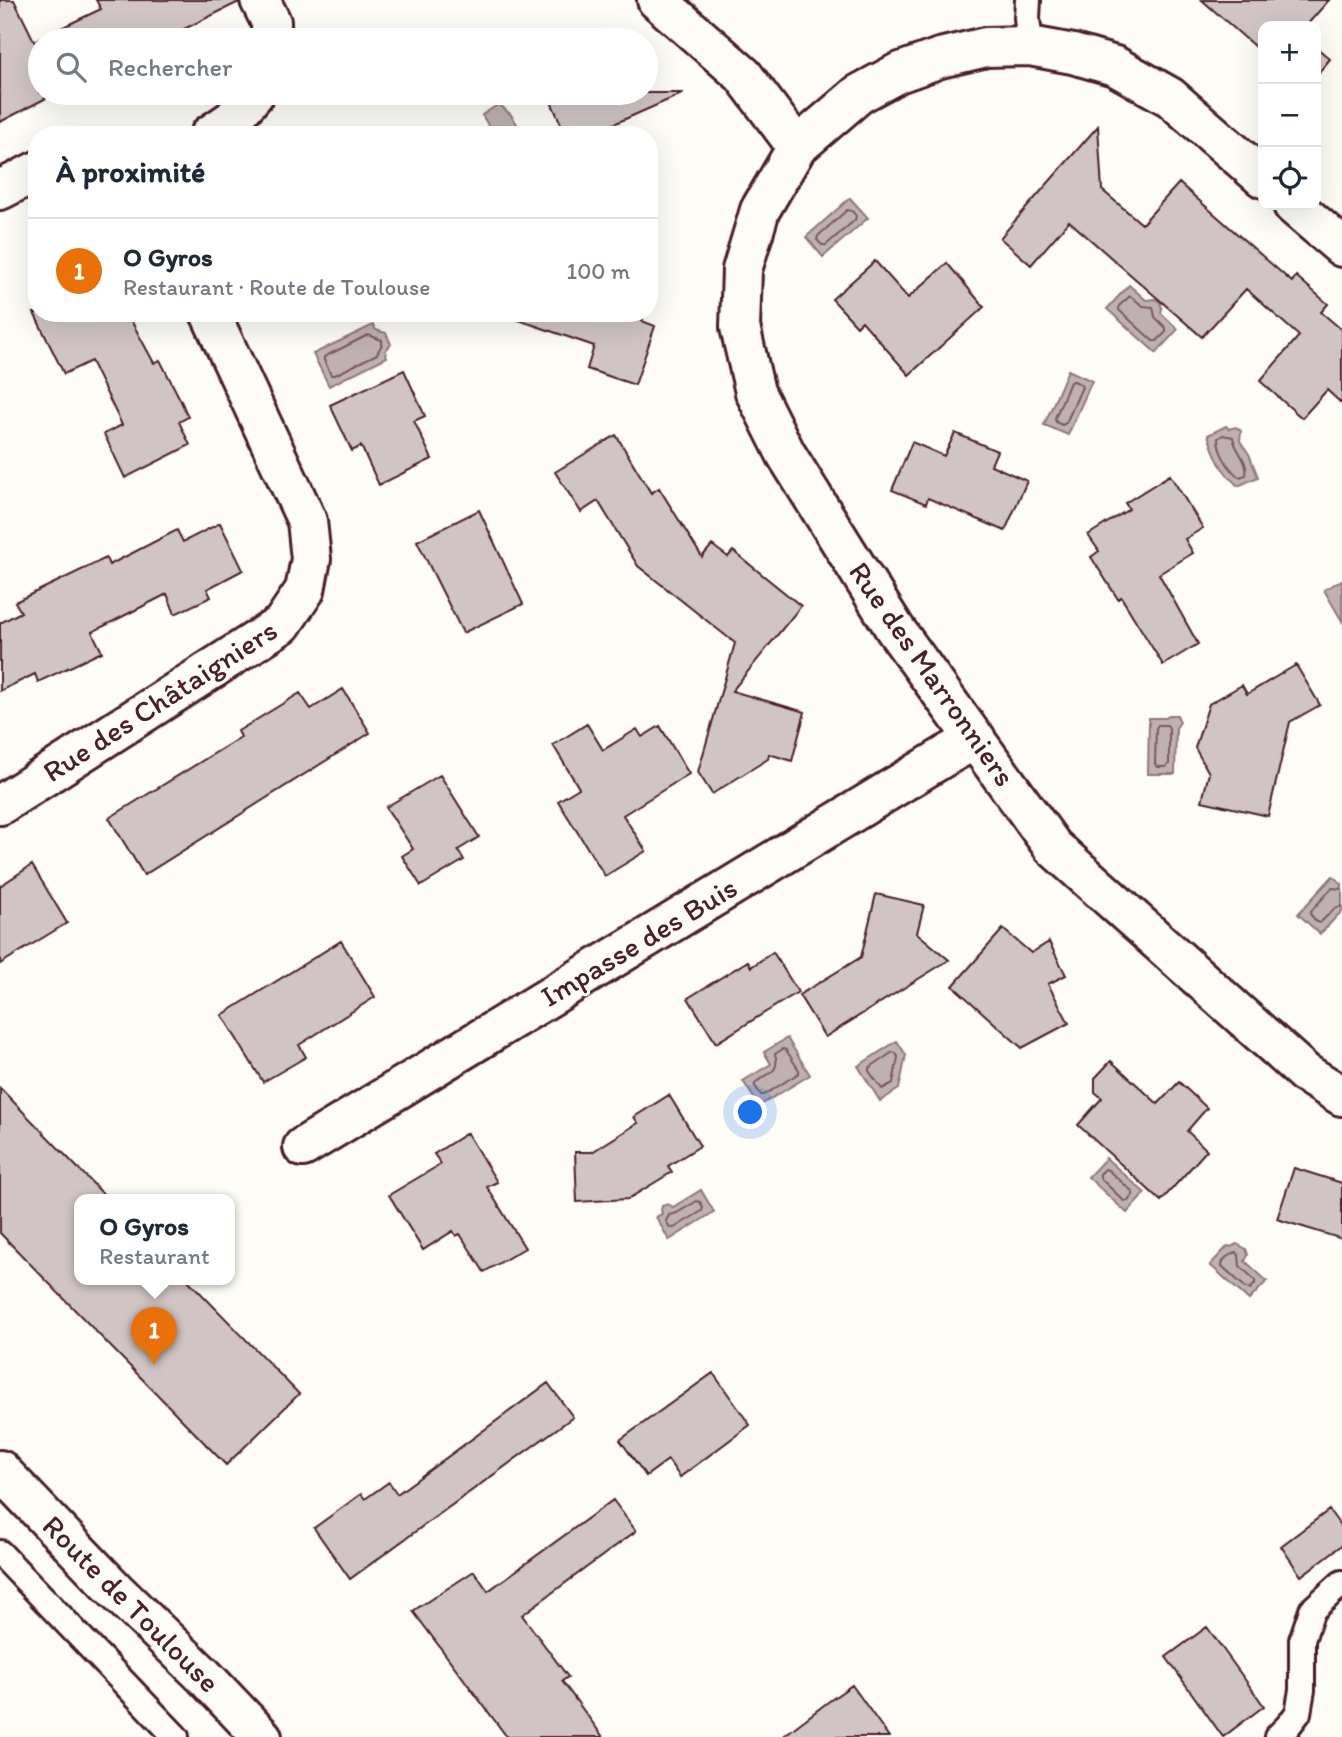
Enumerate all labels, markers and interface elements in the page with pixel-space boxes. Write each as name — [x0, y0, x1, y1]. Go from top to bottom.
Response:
map controls — [1258, 21, 1321, 210]
button: + — [1258, 21, 1321, 84]
search box — [28, 28, 658, 105]
icon: search — [52, 48, 90, 86]
text: Rechercher — [108, 51, 232, 83]
button: − — [1258, 84, 1321, 147]
button: locate — [1258, 147, 1321, 210]
text: À proximité — [56, 153, 205, 190]
text: O Gyros — [123, 241, 213, 273]
text: 1 — [74, 257, 84, 285]
text: 100 m — [566, 257, 630, 285]
text: Restaurant · Route de Toulouse — [123, 273, 430, 301]
street label: Rue des Marronniers — [841, 554, 1024, 793]
street label: Rue des Châtaigniers — [36, 611, 284, 790]
street label: Impasse des Buis — [534, 868, 744, 1015]
your location — [733, 1095, 767, 1129]
popup — [74, 1194, 235, 1285]
text: O Gyros — [99, 1210, 189, 1242]
text: Restaurant — [99, 1242, 210, 1270]
pin: 1 — [131, 1307, 177, 1365]
street label: Route de Toulouse — [35, 1507, 228, 1700]

